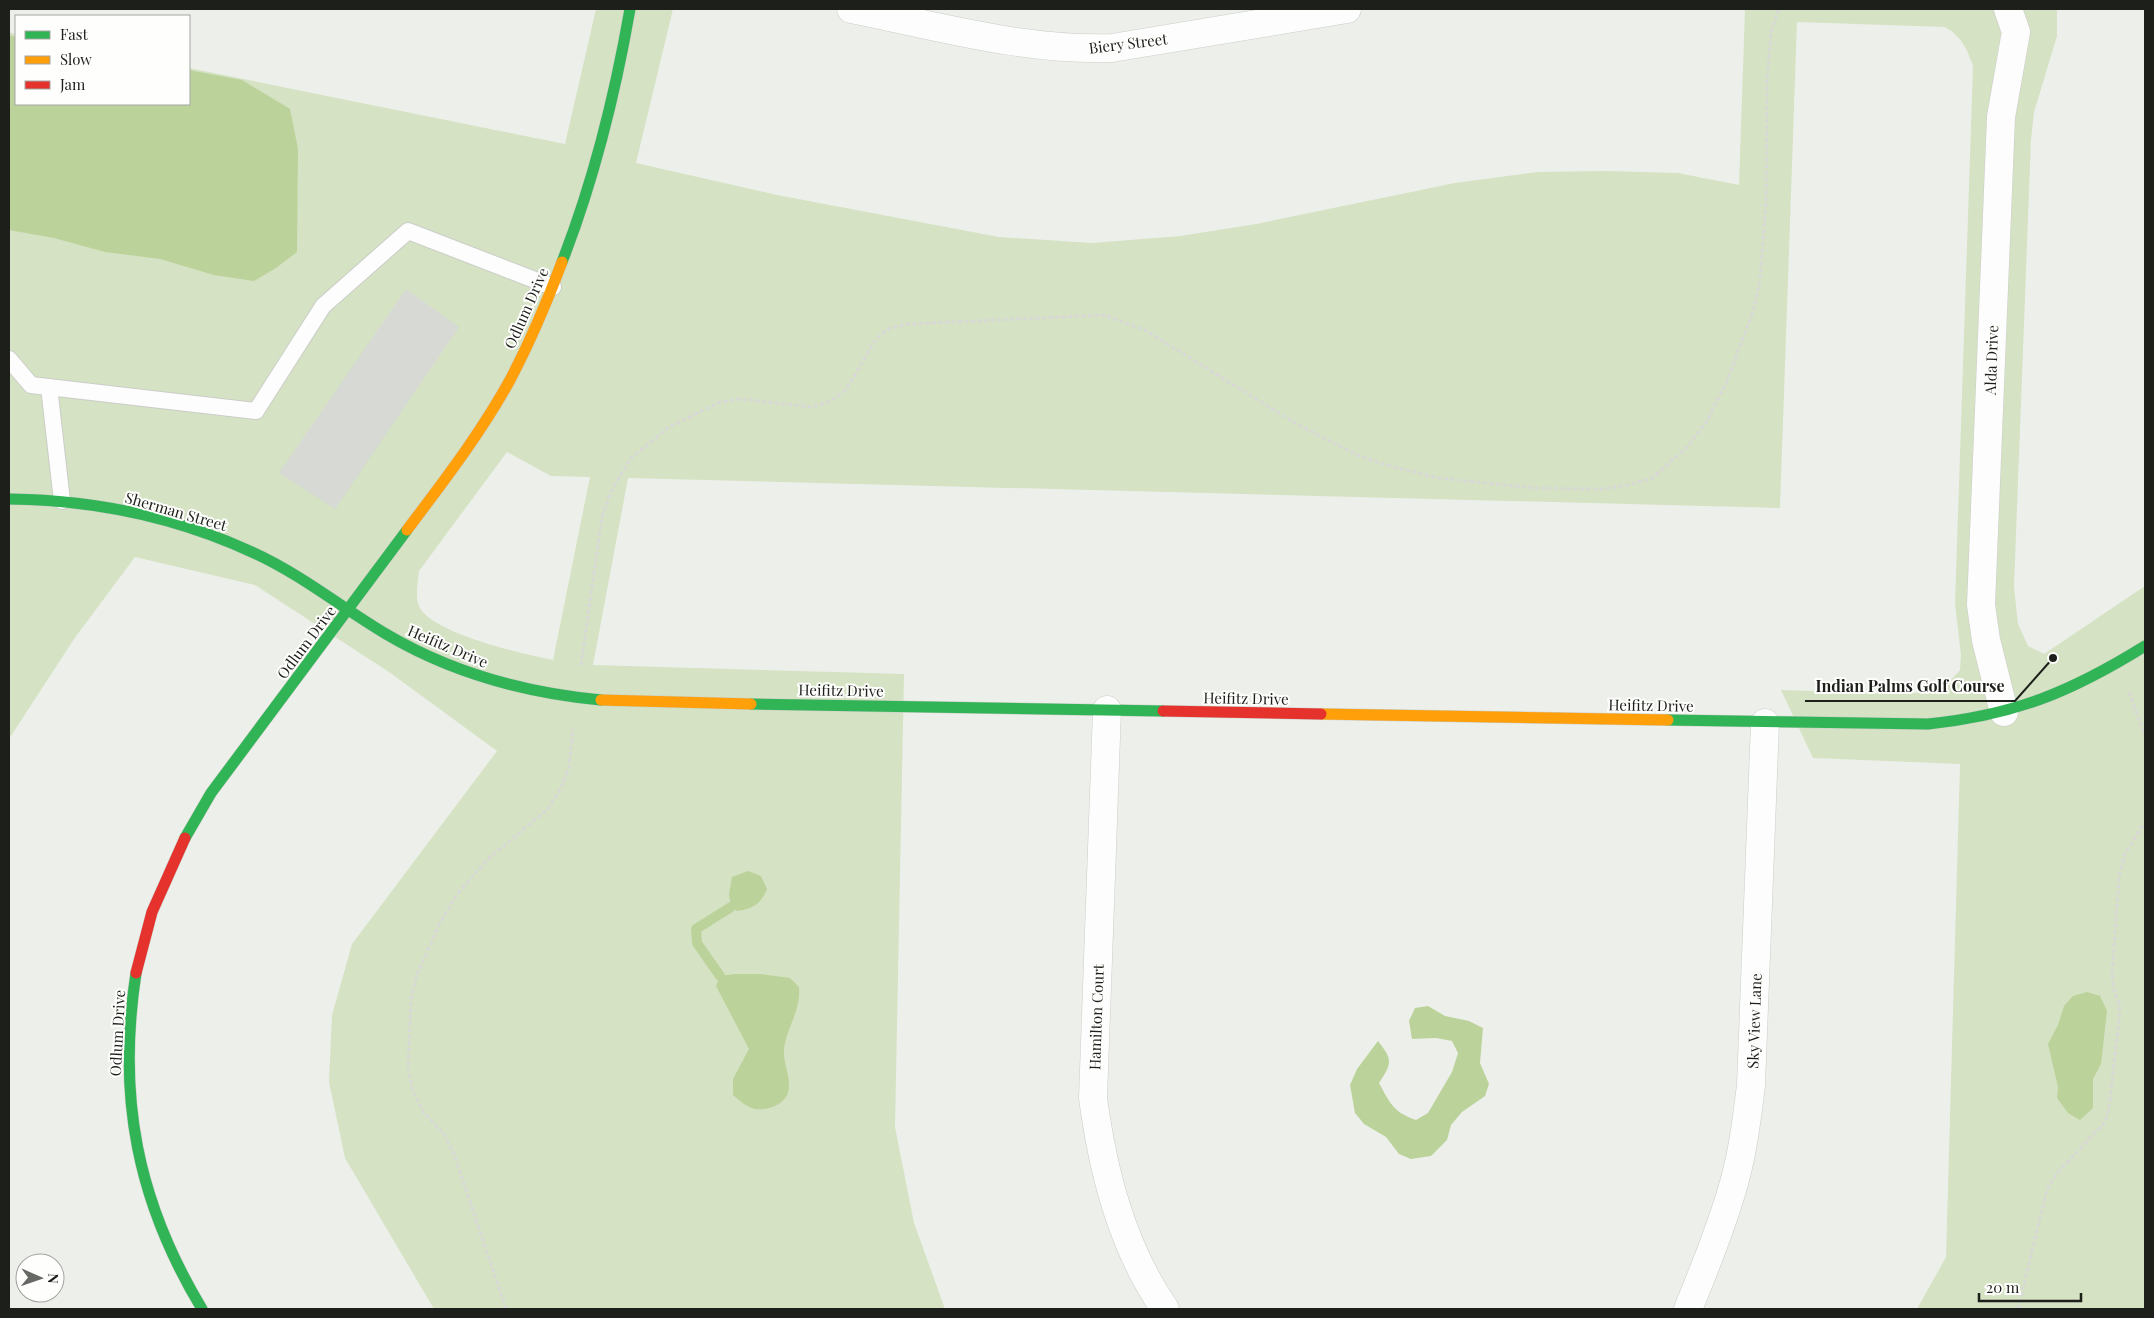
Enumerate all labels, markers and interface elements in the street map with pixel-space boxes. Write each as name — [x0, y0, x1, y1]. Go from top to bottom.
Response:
legend — [15, 15, 190, 105]
text: Fast — [60, 24, 89, 44]
street label: Biery Street — [1088, 28, 1169, 58]
text: Slow — [60, 49, 92, 69]
text: Jam — [59, 74, 86, 94]
street label: Odlum Drive — [499, 264, 553, 352]
street label: Alda Drive — [1980, 325, 2002, 396]
street label: Sherman Street — [123, 487, 230, 535]
street label: Odlum Drive — [272, 601, 340, 683]
street label: Heifitz Drive — [405, 620, 491, 672]
callout: Indian Palms Golf Course — [1805, 670, 2015, 701]
text: Indian Palms Golf Course — [1815, 675, 2005, 696]
street label: Heifitz Drive — [798, 679, 884, 701]
street label: Heifitz Drive — [1203, 687, 1289, 709]
street label: Heifitz Drive — [1608, 694, 1694, 716]
street label: Hamilton Court — [1084, 963, 1108, 1070]
street label: Sky View Lane — [1742, 973, 1766, 1069]
street label: Odlum Drive — [105, 989, 129, 1077]
north arrow — [15, 1253, 65, 1303]
scale bar — [1979, 1270, 2082, 1302]
text: N — [44, 1273, 63, 1284]
text: 20 m — [1986, 1277, 2020, 1297]

